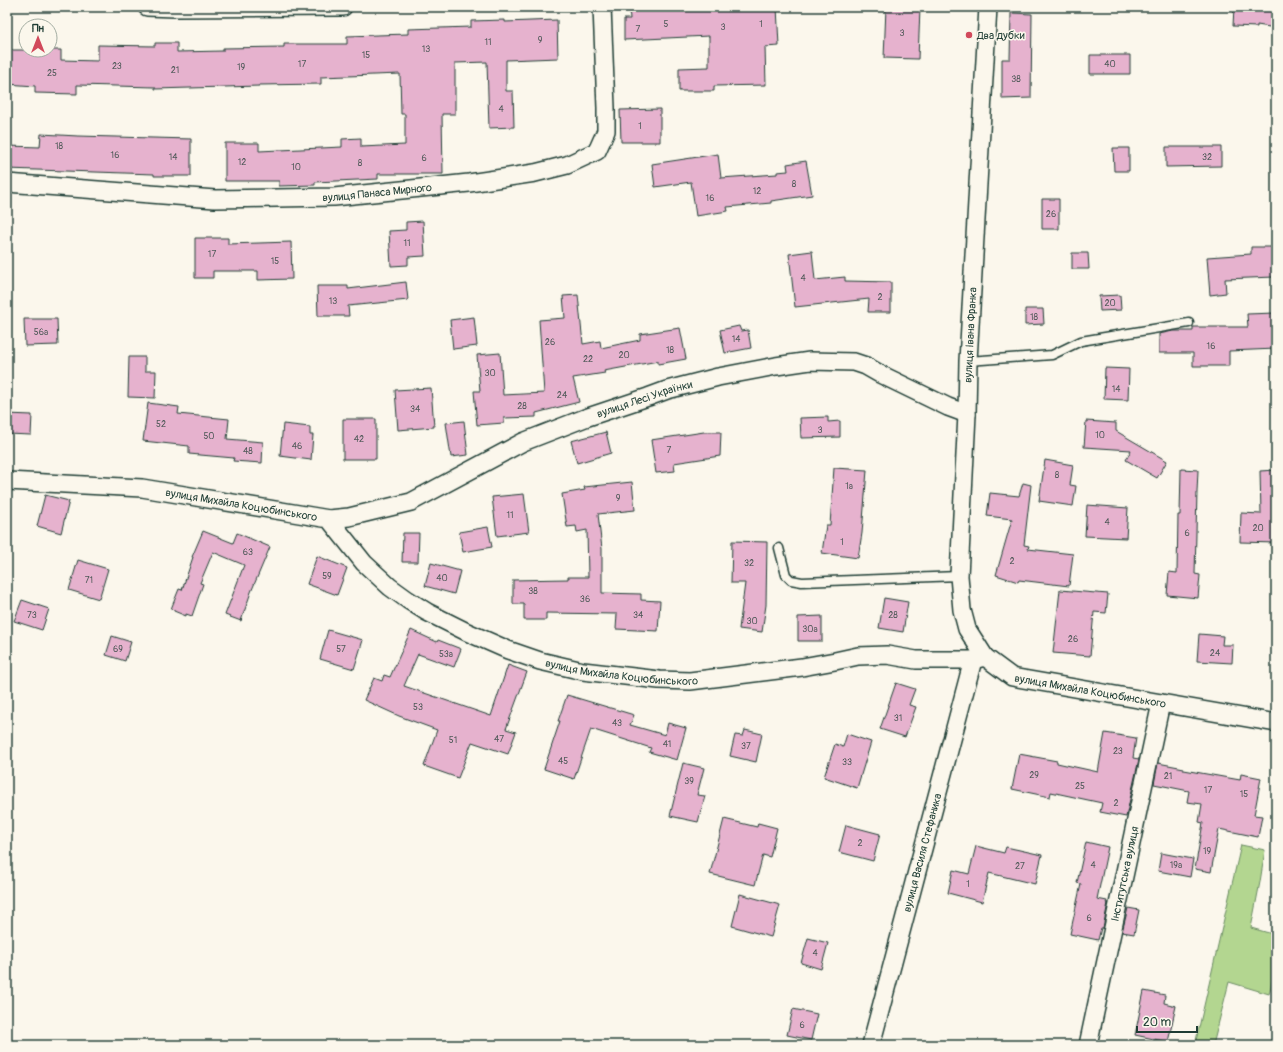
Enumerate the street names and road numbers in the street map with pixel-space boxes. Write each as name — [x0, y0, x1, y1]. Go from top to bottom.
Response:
street label: вулиця Панаса Мирного — [322, 181, 433, 204]
street label: вулиця Івана Франка — [962, 287, 979, 383]
street label: вулиця Лесі Українки — [595, 378, 694, 421]
street label: вулиця Михайла Коцюбинського — [164, 486, 318, 524]
street label: вулиця Михайла Коцюбинського — [544, 656, 699, 688]
street label: вулиця Михайла Коцюбинського — [1013, 672, 1167, 711]
street label: вулиця Василя Стефаника — [900, 792, 944, 914]
street label: Інститутська вулиця — [1109, 825, 1141, 923]

